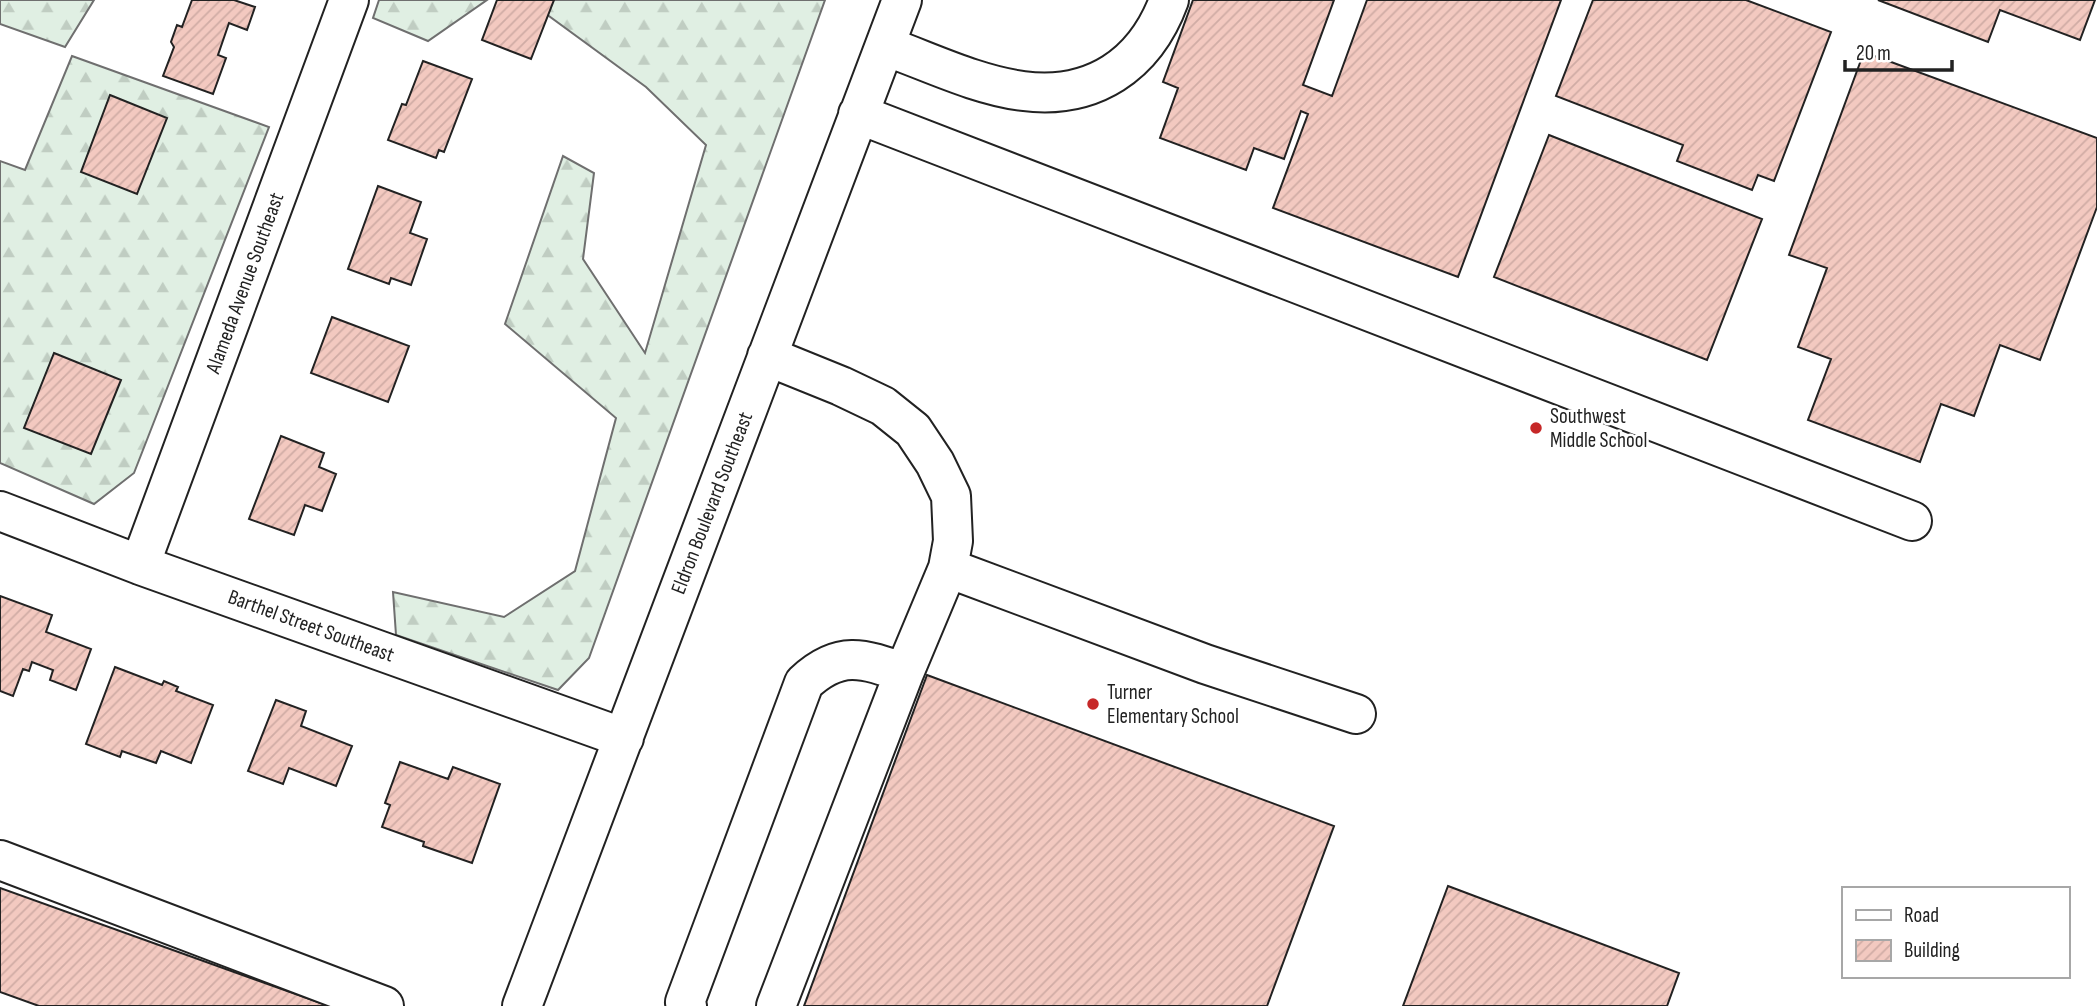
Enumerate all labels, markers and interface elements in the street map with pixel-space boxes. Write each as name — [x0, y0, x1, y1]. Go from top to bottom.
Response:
scale bar — [1845, 28, 1952, 72]
text: 20 m — [1856, 41, 1891, 66]
street label: Alameda Avenue Southeast — [200, 189, 289, 378]
place label: Southwest Middle School — [1550, 404, 1647, 453]
street label: Eldron Boulevard Southeast — [666, 408, 758, 598]
marker: Southwest Middle School — [1528, 420, 1544, 436]
street label: Barthel Street Southeast — [225, 584, 397, 668]
place label: Turner Elementary School — [1107, 680, 1239, 729]
marker: Turner Elementary School — [1085, 696, 1101, 712]
legend — [1842, 887, 2069, 978]
text: Road — [1904, 903, 1939, 928]
text: Building — [1904, 938, 1960, 963]

